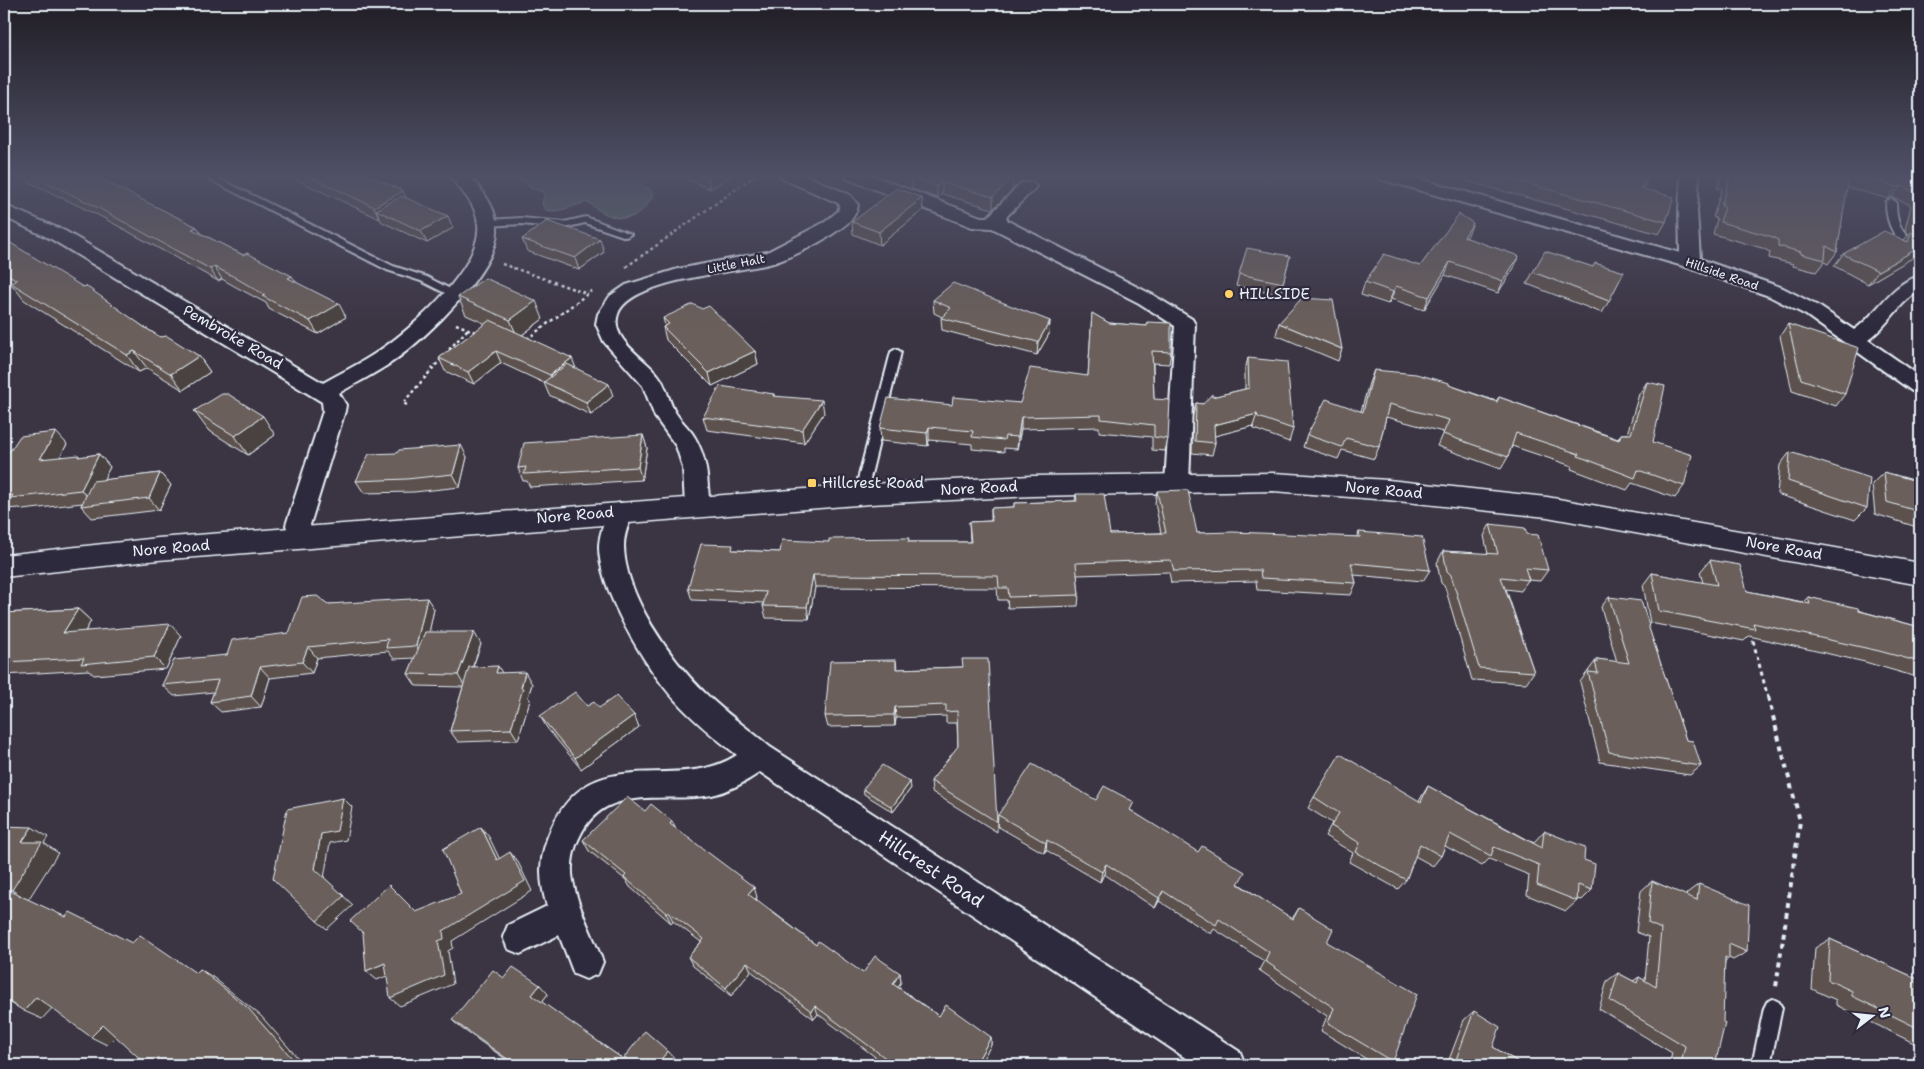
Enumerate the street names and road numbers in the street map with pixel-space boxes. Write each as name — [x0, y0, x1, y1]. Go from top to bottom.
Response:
street label: Little Halt — [706, 251, 766, 277]
street label: Hillside Road — [1683, 254, 1761, 294]
street label: Pembroke Road — [179, 300, 287, 374]
street label: Nore Road — [940, 476, 1019, 500]
street label: Nore Road — [1344, 477, 1424, 503]
street label: Nore Road — [535, 502, 615, 528]
street label: Nore Road — [1744, 531, 1824, 565]
street label: Nore Road — [131, 535, 211, 561]
street label: Hillcrest Road — [874, 825, 988, 913]

